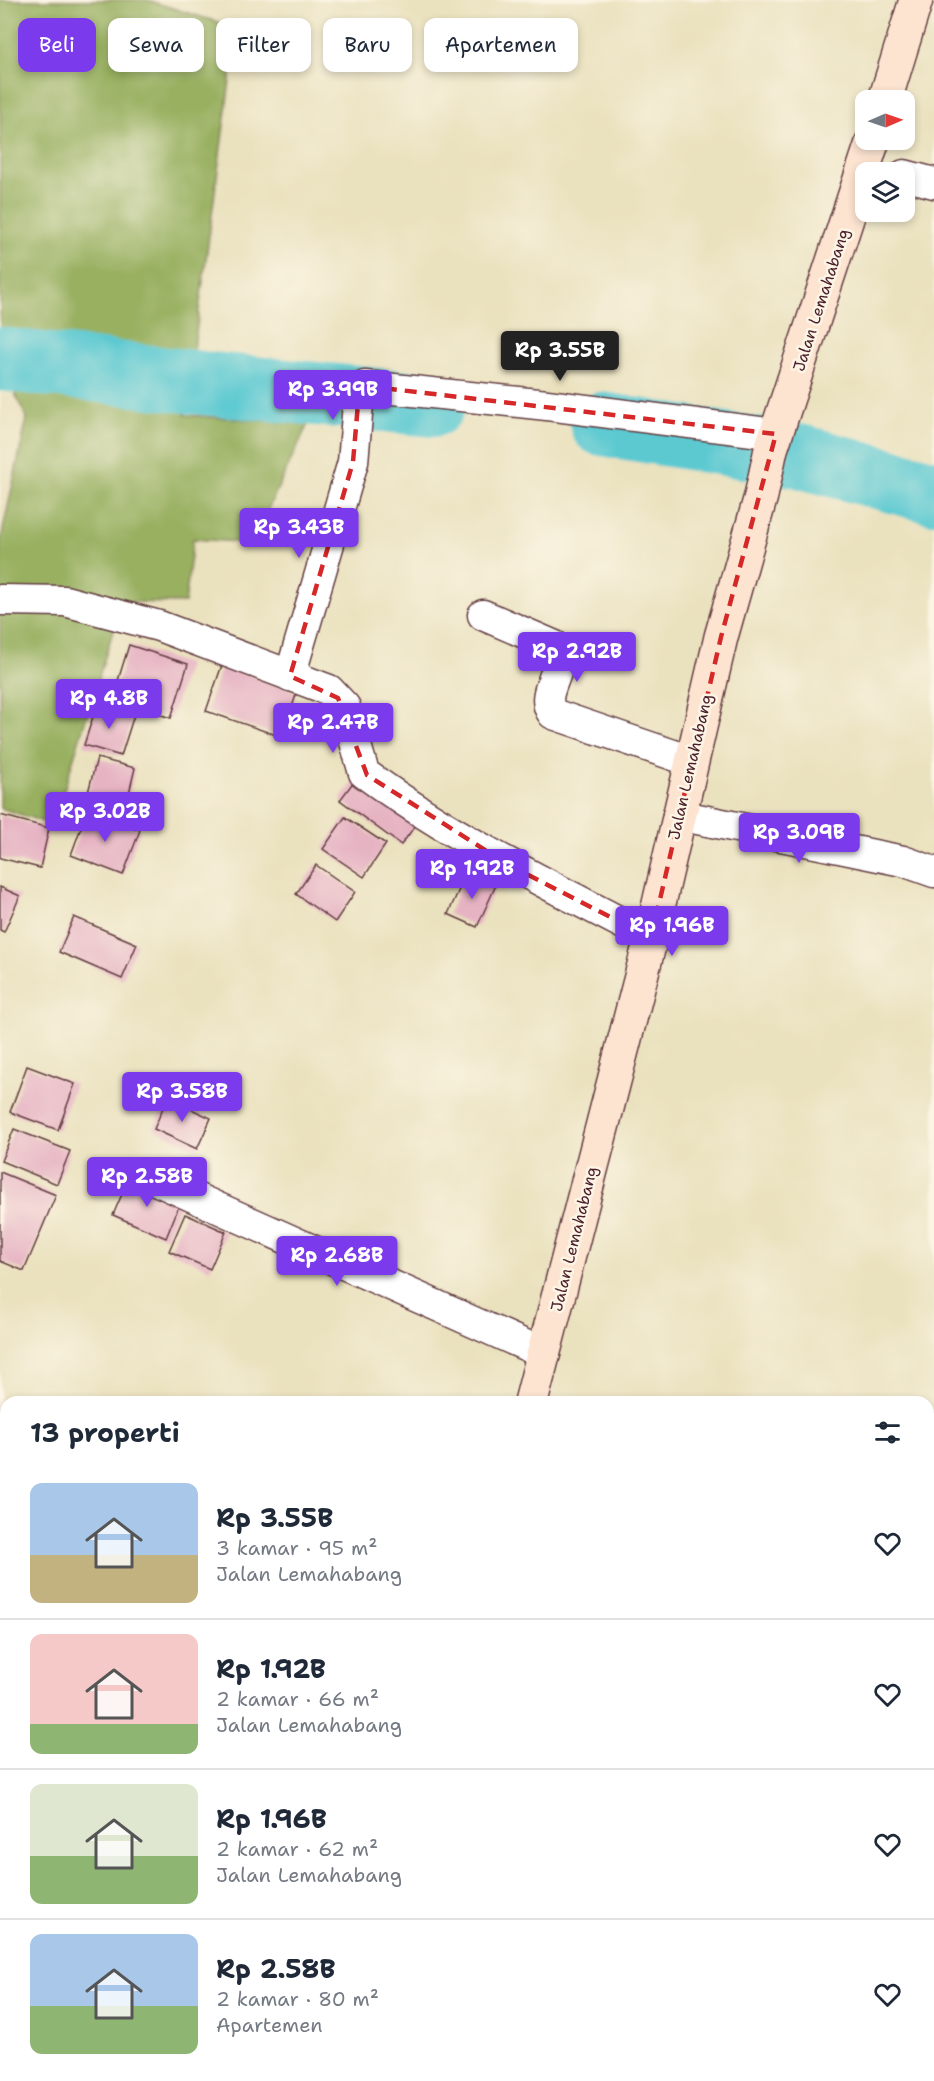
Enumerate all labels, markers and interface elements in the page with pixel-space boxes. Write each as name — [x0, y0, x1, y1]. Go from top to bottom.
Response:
chip: Beli — [18, 18, 96, 72]
chip: Sewa — [108, 18, 204, 72]
chip: Filter — [216, 18, 311, 72]
chip: Baru — [323, 18, 412, 72]
chip: Apartemen — [424, 18, 578, 72]
north arrow — [855, 90, 915, 150]
map controls — [855, 90, 915, 222]
button: layers — [855, 162, 915, 222]
street label: Jalan Lemahabang — [788, 226, 854, 374]
pin: Rp 3.55B — [498, 331, 622, 382]
text: Rp 3.55B — [515, 337, 605, 363]
pin: Rp 3.99B — [271, 370, 395, 421]
text: Rp 3.99B — [288, 376, 378, 402]
pin: Rp 3.43B — [237, 508, 361, 559]
text: Rp 3.43B — [254, 514, 344, 540]
pin: Rp 2.92B — [515, 632, 639, 683]
text: Rp 2.92B — [532, 638, 622, 664]
pin: Rp 4.8B — [54, 679, 164, 730]
text: Rp 4.8B — [70, 685, 148, 711]
street label: Jalan Lemahabang — [663, 692, 717, 842]
pin: Rp 2.47B — [271, 703, 395, 754]
text: Rp 2.47B — [287, 709, 379, 735]
pin: Rp 3.02B — [43, 792, 167, 843]
text: Rp 3.02B — [59, 798, 151, 824]
pin: Rp 3.09B — [737, 813, 861, 864]
text: Rp 3.09B — [753, 819, 845, 845]
pin: Rp 1.92B — [410, 849, 534, 900]
text: Rp 1.92B — [430, 855, 514, 881]
pin: Rp 1.96B — [610, 906, 734, 957]
text: Rp 1.96B — [629, 912, 715, 938]
pin: Rp 3.58B — [120, 1072, 244, 1123]
text: Rp 3.58B — [136, 1078, 228, 1104]
pin: Rp 2.58B — [85, 1157, 209, 1208]
text: Rp 2.58B — [101, 1163, 193, 1189]
street label: Jalan Lemahabang — [546, 1164, 602, 1314]
pin: Rp 2.68B — [275, 1236, 399, 1287]
text: Rp 2.68B — [290, 1242, 384, 1268]
text: 13 properti — [30, 1415, 180, 1450]
icon: filters — [871, 1416, 904, 1449]
text: Rp 3.55B — [216, 1500, 333, 1535]
icon: home — [78, 1507, 150, 1579]
icon: heart — [871, 1527, 904, 1560]
text: 3 kamar · 95 m² — [216, 1535, 377, 1561]
text: Jalan Lemahabang — [216, 1561, 402, 1587]
text: Rp 1.92B — [216, 1651, 326, 1686]
icon: home — [78, 1658, 150, 1730]
icon: heart — [871, 1678, 904, 1711]
text: 2 kamar · 66 m² — [216, 1686, 379, 1712]
text: Jalan Lemahabang — [216, 1712, 402, 1738]
text: Rp 1.96B — [216, 1801, 327, 1836]
icon: home — [78, 1808, 150, 1880]
icon: heart — [871, 1828, 904, 1861]
text: 2 kamar · 62 m² — [216, 1836, 378, 1862]
text: Jalan Lemahabang — [216, 1862, 402, 1888]
text: Rp 2.58B — [216, 1951, 336, 1986]
icon: home — [78, 1958, 150, 2030]
icon: heart — [871, 1978, 904, 2011]
text: 2 kamar · 80 m² — [216, 1986, 379, 2012]
text: Apartemen — [216, 2012, 323, 2038]

